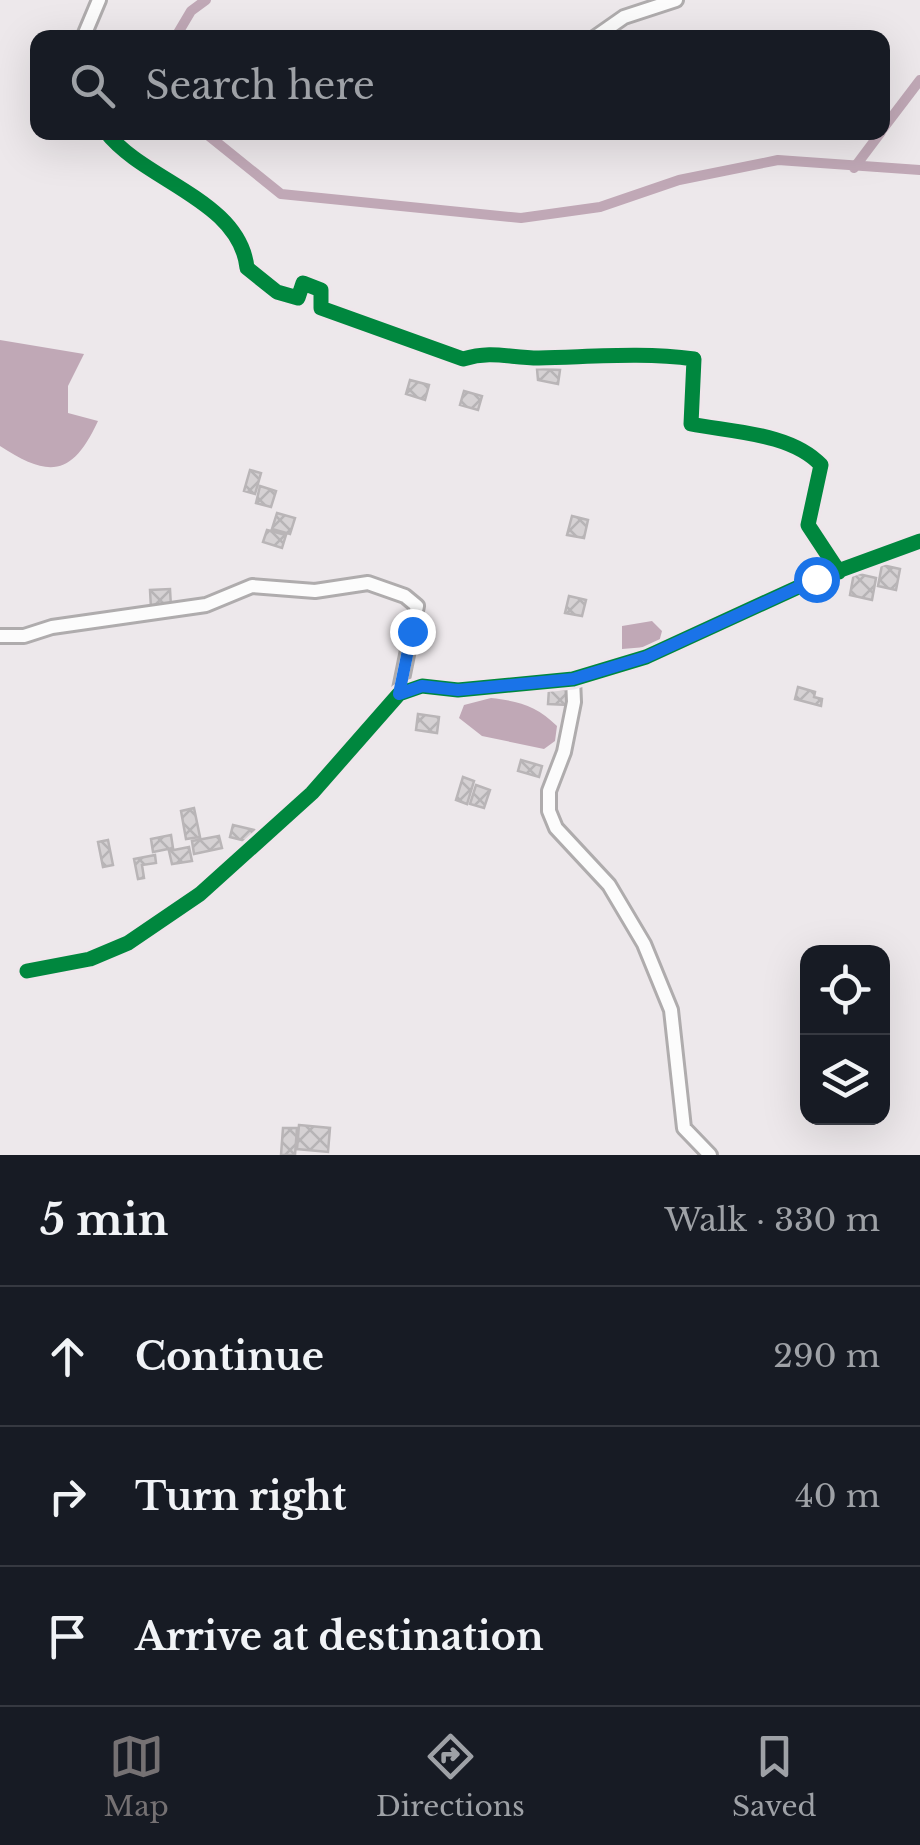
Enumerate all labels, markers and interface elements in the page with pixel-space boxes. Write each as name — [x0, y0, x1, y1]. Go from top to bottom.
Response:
search box — [30, 30, 890, 140]
icon: search — [65, 58, 120, 113]
text: Search here — [145, 62, 375, 109]
route start — [794, 557, 840, 603]
route end — [390, 609, 436, 655]
map controls — [800, 945, 890, 1125]
button: locate — [800, 945, 890, 1035]
button: layers — [800, 1035, 890, 1125]
text: 5 min — [40, 1194, 168, 1246]
text: Walk · 330 m — [665, 1200, 880, 1240]
icon: ahead — [40, 1329, 95, 1384]
text: Continue — [135, 1333, 324, 1380]
text: 290 m — [773, 1336, 880, 1376]
icon: right — [40, 1469, 95, 1524]
text: Turn right — [135, 1473, 346, 1520]
text: 40 m — [795, 1476, 880, 1516]
icon: arrive — [40, 1609, 95, 1664]
text: Arrive at destination — [135, 1613, 544, 1660]
tab: Map — [104, 1729, 169, 1824]
tab: Directions — [376, 1729, 525, 1824]
tab: Saved — [732, 1729, 816, 1824]

